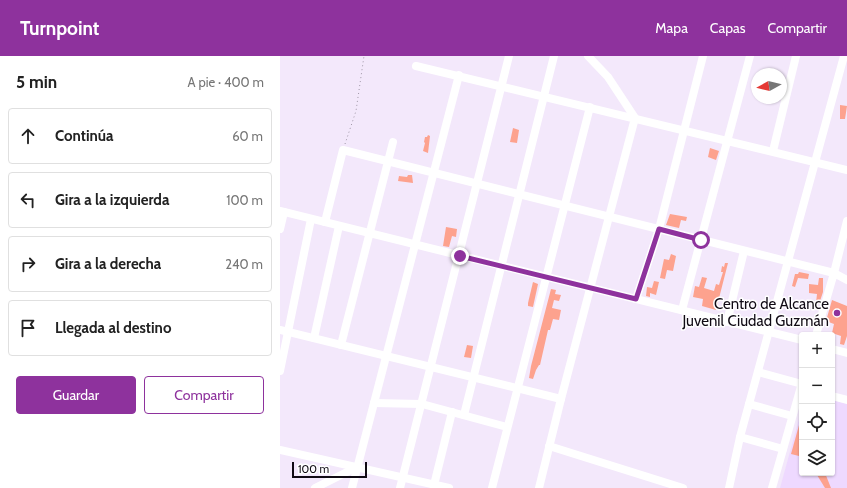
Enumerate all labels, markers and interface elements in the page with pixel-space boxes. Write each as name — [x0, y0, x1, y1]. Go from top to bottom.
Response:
text: Turnpoint — [20, 17, 99, 40]
text: Mapa — [655, 19, 688, 37]
text: Capas — [710, 19, 746, 37]
text: Compartir — [768, 19, 827, 37]
north arrow — [751, 68, 787, 104]
text: 5 min — [16, 72, 57, 92]
text: A pie · 400 m — [187, 74, 264, 90]
icon: ahead — [17, 125, 39, 147]
text: Continúa — [55, 127, 113, 145]
text: 60 m — [232, 128, 263, 144]
icon: left — [17, 189, 39, 211]
text: Gira a la izquierda — [55, 191, 169, 209]
text: 100 m — [226, 192, 263, 208]
route start — [692, 231, 710, 249]
route end — [451, 247, 469, 265]
icon: right — [17, 253, 39, 275]
text: Gira a la derecha — [55, 255, 161, 273]
text: 240 m — [225, 256, 263, 272]
place label: Centro de Alcance Juvenil Ciudad Guzmán — [681, 295, 829, 330]
marker: Centro de Alcance Juvenil Ciudad Guzmán — [832, 308, 842, 318]
icon: arrive — [17, 317, 39, 339]
text: Llegada al destino — [55, 319, 171, 337]
map controls — [799, 332, 835, 476]
button: + — [799, 332, 835, 368]
button: − — [799, 368, 835, 404]
button: Guardar — [16, 376, 136, 414]
button: Compartir — [144, 376, 264, 414]
button: locate — [799, 404, 835, 440]
button: layers — [799, 440, 835, 476]
scale bar — [292, 460, 367, 479]
text: 100 m — [298, 462, 329, 476]

